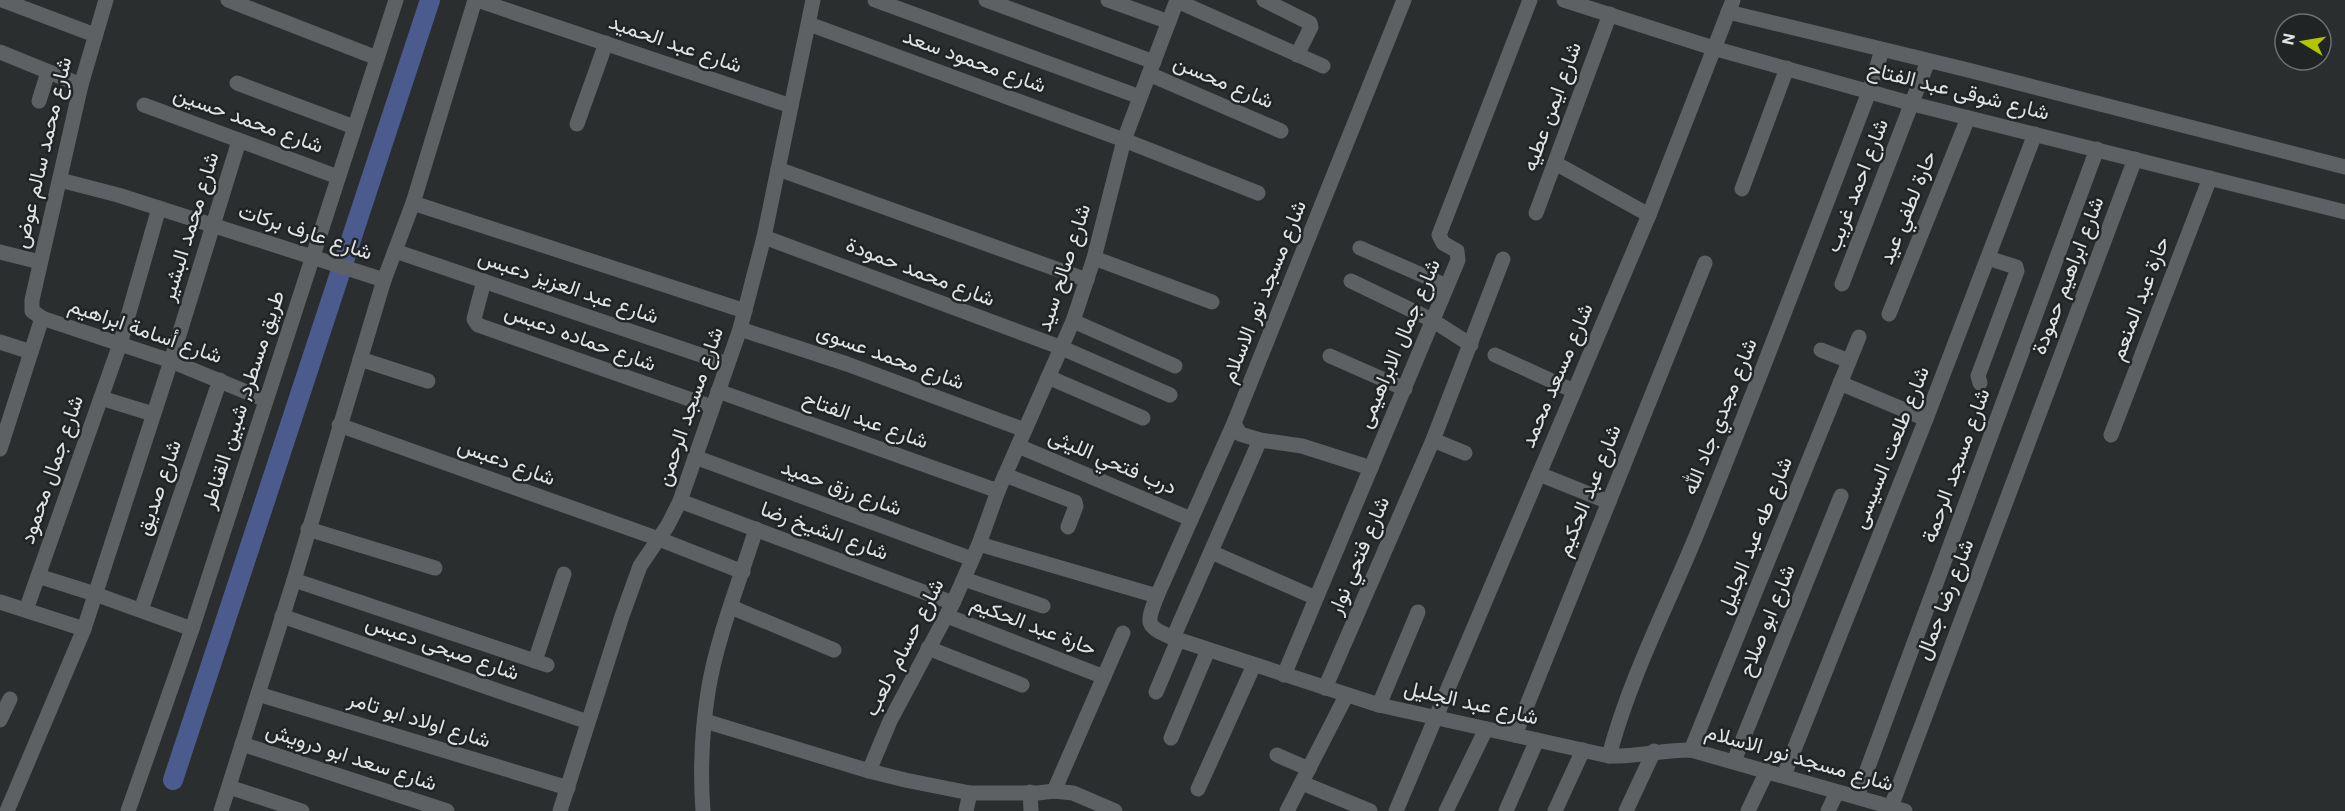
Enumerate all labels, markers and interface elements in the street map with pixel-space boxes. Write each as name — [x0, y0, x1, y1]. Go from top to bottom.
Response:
street label: شارع عبد الحميد — [604, 7, 746, 83]
north arrow — [2273, 12, 2333, 72]
street label: شارع محمود سعد — [898, 21, 1050, 103]
text: N — [2277, 32, 2304, 48]
street label: شارع ايمن عطيه — [1514, 38, 1592, 176]
street label: شارع محسن — [1168, 47, 1278, 119]
street label: شارع شوقى عبد الفتاح — [1863, 53, 2053, 131]
street label: شارع محمد سالم عوض — [6, 54, 82, 252]
street label: شارع محمد حسين — [168, 79, 328, 163]
street label: شارع احمد غريب — [1817, 114, 1899, 258]
street label: حارة لطفي عيد — [1871, 146, 1947, 270]
street label: شارع محمد البشير — [152, 148, 229, 307]
street label: شارع ابراهيم حمودة — [2024, 192, 2114, 360]
street label: شارع عارف بركات — [234, 196, 376, 270]
street label: شارع مسجد نور الاسلام — [1213, 196, 1317, 388]
street label: شارع صالح سيد — [1029, 200, 1101, 336]
street label: شارع محمد حمودة — [841, 229, 999, 317]
street label: حارة عبد المنعم — [2102, 232, 2180, 366]
street label: شارع عبد العزيز دعبس — [473, 242, 663, 334]
street label: شارع جمال الابراهيمى — [1349, 254, 1451, 434]
street label: طريق مسطرد, شبين القناطر — [193, 286, 295, 515]
street label: شارع أسامة ابراهيم — [64, 290, 226, 374]
street label: شارع حماده دعبس — [500, 296, 660, 382]
street label: شارع مسعد محمد — [1513, 299, 1603, 453]
street label: شارع محمد عسوى — [811, 316, 969, 400]
street label: شارع مسجد الرحمن — [648, 323, 734, 491]
street label: شارع مجدي جاد الله — [1674, 334, 1768, 500]
street label: شارع طلعت السيسى — [1844, 362, 1940, 534]
street label: شارع عبد الفتاح — [797, 383, 933, 459]
street label: شارع مسجد الرحمة — [1914, 384, 2000, 548]
street label: شارع جمال محمود — [12, 391, 94, 549]
street label: شارع عبد الحكيم — [1549, 420, 1631, 562]
street label: درب فتحي الليثى — [1043, 421, 1181, 505]
street label: شارع دعبس — [452, 430, 560, 496]
street label: شارع صديق — [128, 436, 192, 540]
street label: شارع رزق حميد — [776, 452, 906, 526]
street label: شارع طه عبد الجليل — [1709, 452, 1803, 620]
street label: شارع فتحي نوار — [1320, 492, 1400, 621]
street label: شارع الشيخ رضا — [755, 494, 893, 570]
street label: شارع رضا جمال — [1908, 535, 1984, 665]
street label: شارع ابو صلاح — [1731, 560, 1805, 682]
street label: شارع حسام دلعب — [856, 573, 954, 723]
street label: حارة عبد الحكيم — [965, 588, 1101, 666]
street label: شارع صبحى دعبس — [361, 607, 523, 691]
street label: شارع عبد الجليل — [1400, 672, 1542, 736]
street label: شارع اولاد ابو تامر — [343, 683, 494, 758]
street label: شارع سعد ابو درويش — [261, 715, 441, 801]
street label: شارع مسجد نور الاسلام — [1701, 716, 1897, 802]

